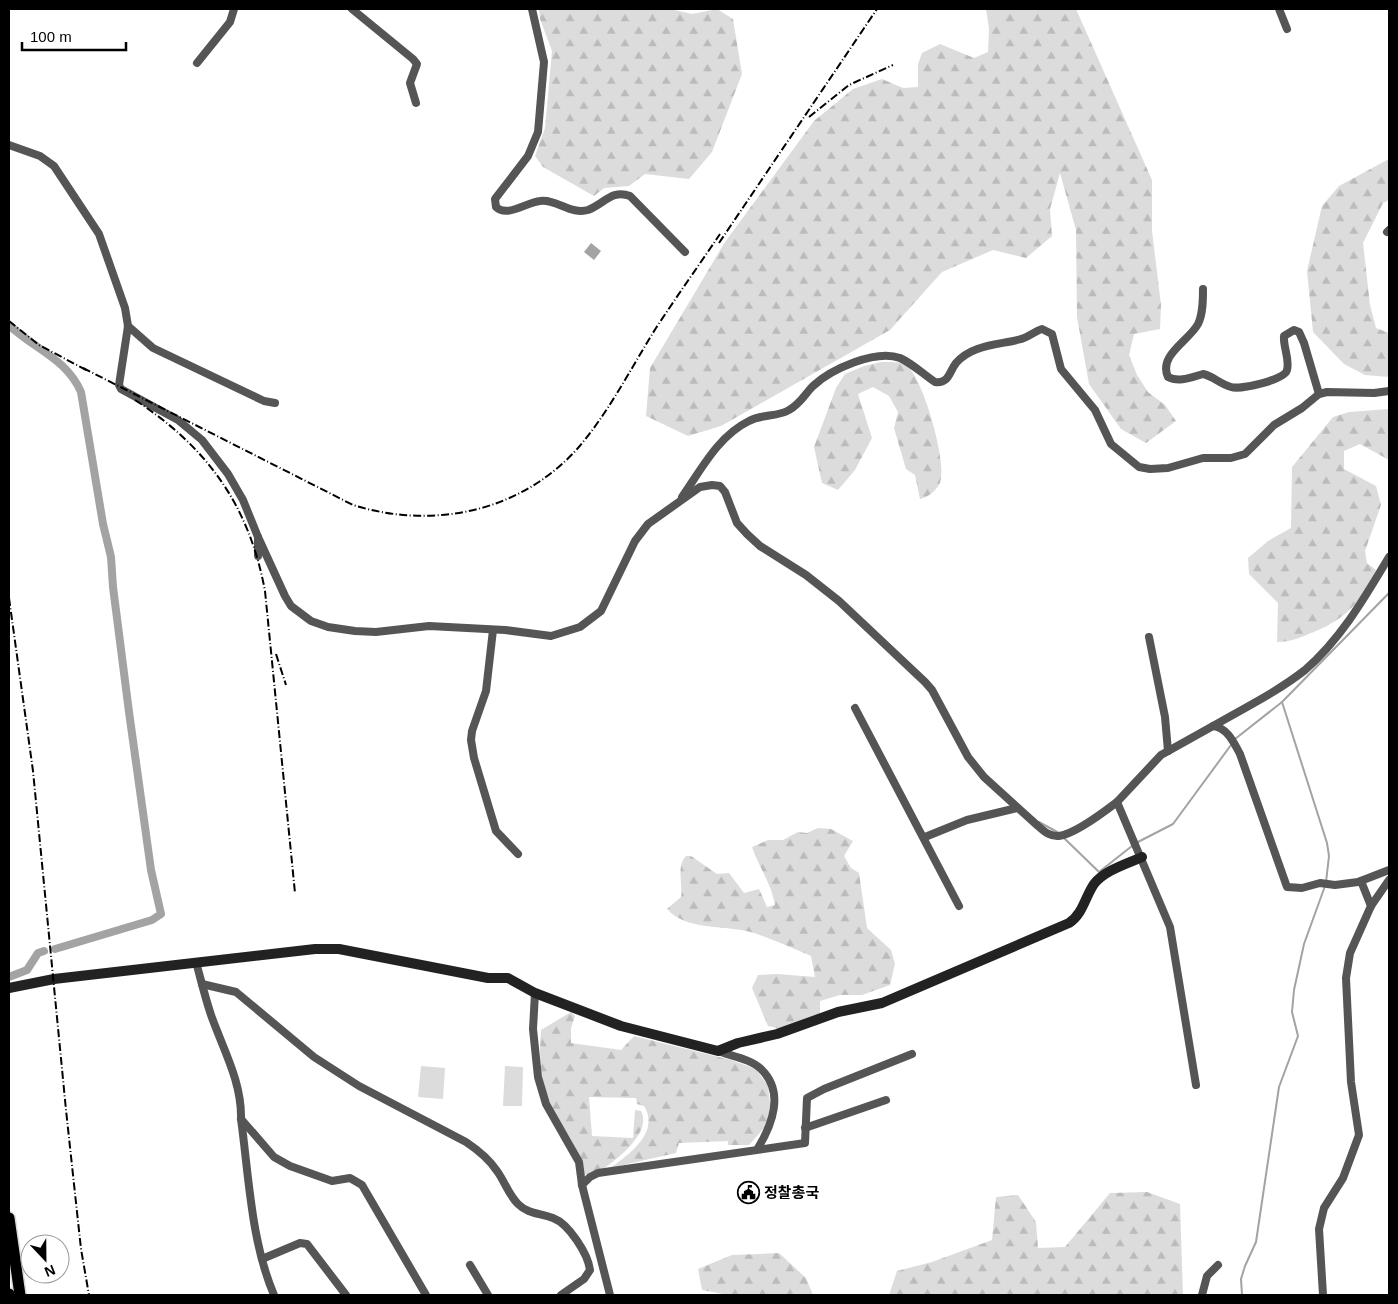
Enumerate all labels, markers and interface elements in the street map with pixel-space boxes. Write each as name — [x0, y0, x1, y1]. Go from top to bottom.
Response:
scale bar — [22, 20, 126, 52]
text: 100 m — [30, 28, 72, 45]
public building icon: 정찰총국 — [736, 1181, 760, 1205]
place label: 정찰총국 — [764, 1184, 819, 1201]
north arrow — [20, 1234, 70, 1284]
text: N — [42, 1262, 58, 1280]

